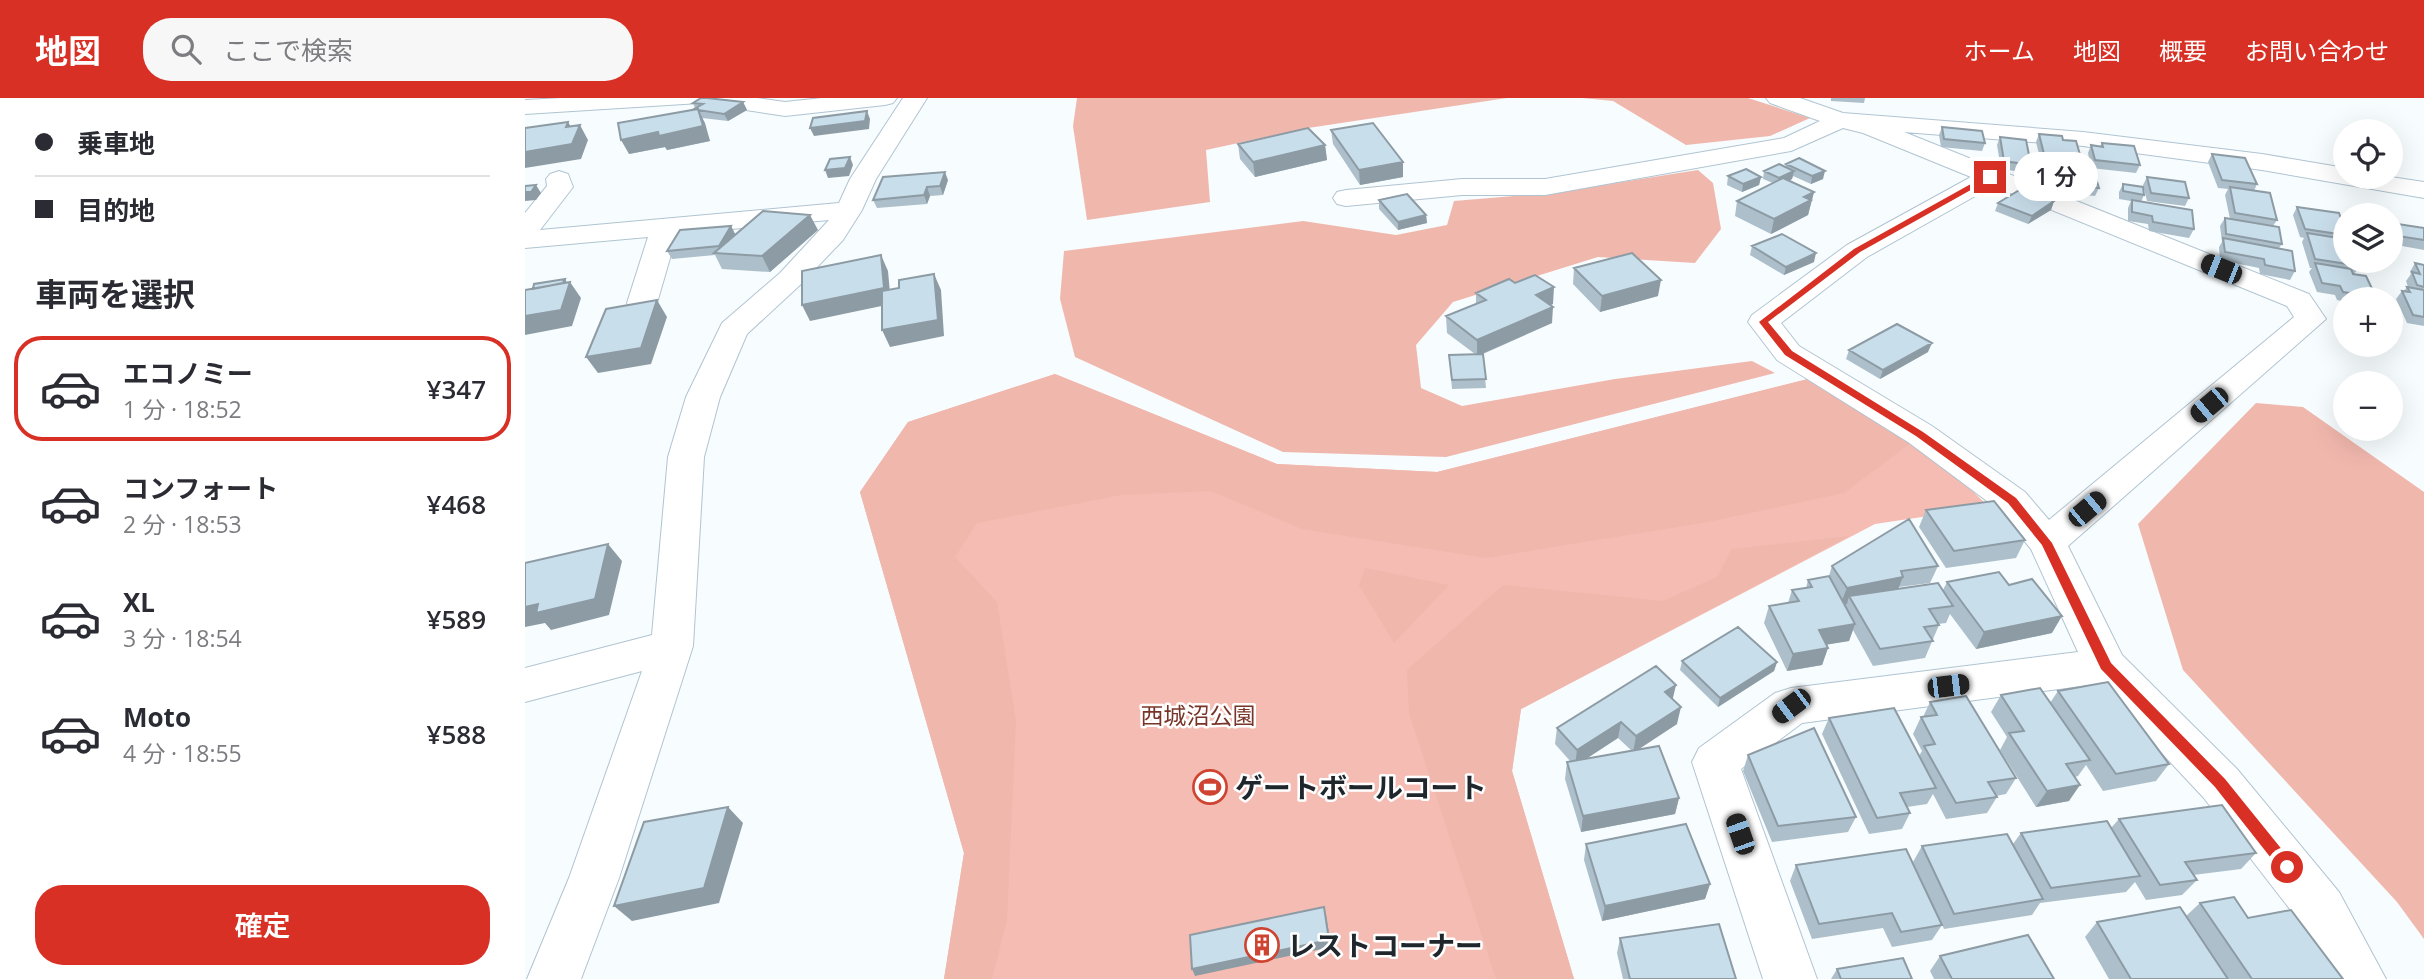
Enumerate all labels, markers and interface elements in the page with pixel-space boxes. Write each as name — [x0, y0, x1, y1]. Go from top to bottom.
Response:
search box — [143, 18, 633, 81]
text: 地図 — [35, 28, 101, 73]
icon: search — [167, 30, 205, 68]
text: ここで検索 — [223, 32, 353, 68]
text: ホーム — [1964, 34, 2035, 67]
text: 地図 — [2073, 34, 2121, 67]
text: 概要 — [2159, 34, 2207, 67]
text: お問い合わせ — [2245, 34, 2389, 67]
map controls — [2333, 119, 2403, 441]
button: locate — [2333, 119, 2403, 189]
text: 乗車地 — [77, 125, 155, 161]
callout: 1 分 — [2015, 153, 2099, 202]
text: 1 分 — [2035, 160, 2077, 192]
route end — [1974, 161, 2006, 193]
text: 目的地 — [77, 192, 155, 228]
button: layers — [2333, 203, 2403, 273]
car — [2198, 251, 2245, 287]
text: 車両を選択 — [35, 272, 195, 315]
button: + — [2333, 287, 2403, 357]
text: エコノミー — [123, 355, 253, 391]
icon: car — [39, 357, 102, 420]
text: ¥347 — [427, 371, 486, 407]
button: − — [2333, 371, 2403, 441]
car — [2187, 383, 2232, 427]
text: 1 分 · 18:52 — [123, 393, 242, 425]
text: コンフォート — [123, 470, 278, 506]
icon: car — [39, 472, 102, 535]
text: ¥468 — [427, 486, 486, 522]
car — [2065, 487, 2110, 531]
text: 2 分 · 18:53 — [123, 508, 242, 540]
text: XL — [123, 584, 155, 620]
icon: car — [39, 587, 102, 650]
text: ¥589 — [427, 601, 486, 637]
text: 3 分 · 18:54 — [123, 622, 242, 654]
car — [1926, 673, 1971, 699]
car — [1768, 685, 1815, 727]
text: Moto — [123, 699, 191, 735]
park label: 西城沼公園 — [1141, 699, 1256, 731]
icon: car — [39, 702, 102, 765]
text: ¥588 — [427, 716, 486, 752]
text: 4 分 · 18:55 — [123, 737, 242, 769]
sports icon: ゲートボールコート — [1191, 768, 1229, 806]
place label: ゲートボールコート — [1235, 768, 1486, 806]
car — [1724, 811, 1757, 857]
route start — [2271, 851, 2303, 883]
button: 確定 — [35, 885, 490, 965]
building icon: レストコーナー — [1243, 926, 1281, 964]
place label: レストコーナー — [1287, 926, 1483, 964]

